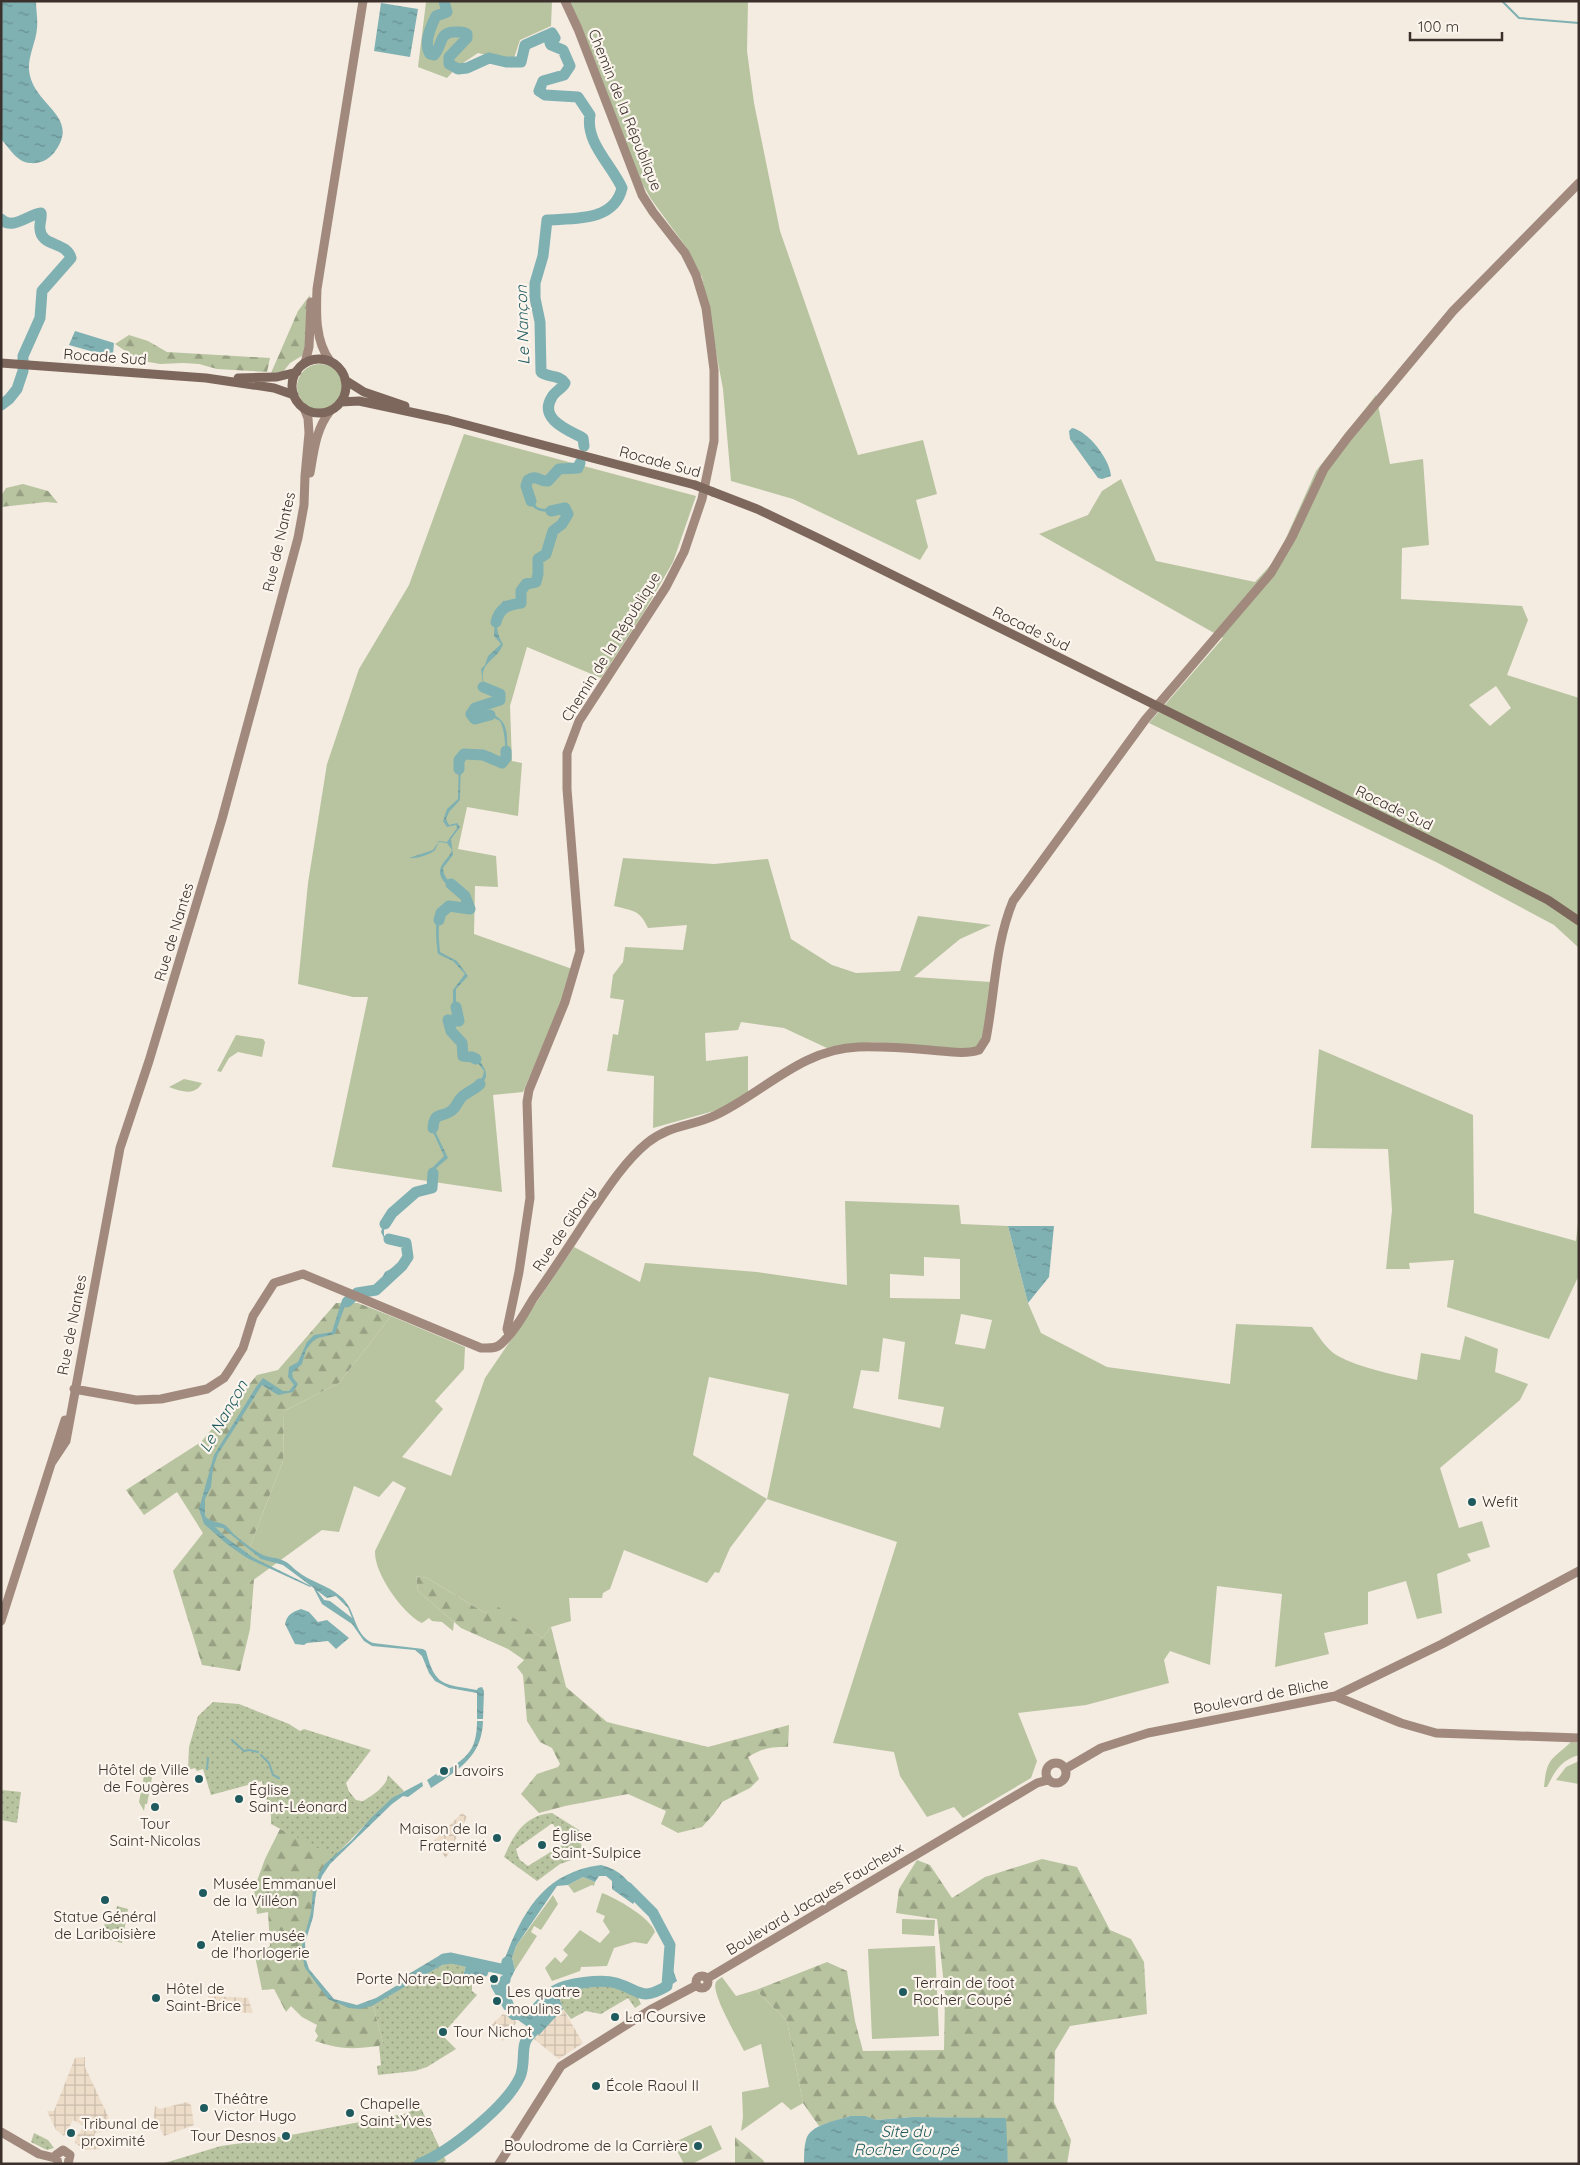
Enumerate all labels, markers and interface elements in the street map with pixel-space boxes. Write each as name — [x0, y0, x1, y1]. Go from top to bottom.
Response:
scale bar — [1410, 10, 1502, 42]
text: 100 m — [1418, 17, 1459, 36]
street label: Chemin de la République — [584, 26, 667, 193]
water label: Le Nançon — [511, 284, 533, 365]
street label: Rocade Sud — [63, 344, 147, 369]
street label: Rocade Sud — [617, 442, 703, 482]
street label: Rue de Nantes — [258, 490, 299, 594]
street label: Chemin de la République — [557, 568, 664, 725]
street label: Rocade Sud — [989, 602, 1073, 655]
street label: Rocade Sud — [1352, 781, 1436, 834]
street label: Rue de Nantes — [150, 880, 197, 983]
street label: Rue de Gibary — [528, 1182, 599, 1275]
street label: Rue de Nantes — [52, 1273, 91, 1377]
water label: Le Nançon — [194, 1376, 252, 1456]
place label: Wefit — [1482, 1492, 1518, 1511]
marker: Wefit — [1466, 1496, 1478, 1508]
street label: Boulevard de Bliche — [1192, 1673, 1330, 1718]
place label: Hôtel de Ville de Fougères — [98, 1760, 189, 1796]
place label: Lavoirs — [454, 1761, 504, 1780]
marker: Lavoirs — [438, 1765, 450, 1777]
marker: Hôtel de Ville de Fougères — [193, 1773, 205, 1785]
place label: Église Saint-Léonard — [249, 1780, 347, 1816]
marker: Église Saint-Léonard — [233, 1793, 245, 1805]
marker: Tour Saint-Nicolas — [149, 1801, 161, 1813]
place label: Tour Saint-Nicolas — [110, 1814, 200, 1850]
place label: Maison de la Fraternité — [399, 1819, 487, 1855]
place label: Église Saint-Sulpice — [552, 1826, 641, 1862]
marker: Maison de la Fraternité — [491, 1832, 503, 1844]
street label: Boulevard Jacques Faucheux — [723, 1838, 907, 1959]
marker: Église Saint-Sulpice — [536, 1839, 548, 1851]
place label: Musée Emmanuel de la Villéon — [213, 1874, 336, 1910]
marker: Musée Emmanuel de la Villéon — [197, 1887, 209, 1899]
marker: Statue Général de Lariboisière — [99, 1894, 111, 1906]
place label: Statue Général de Lariboisière — [54, 1907, 156, 1943]
place label: Atelier musée de l'horlogerie — [211, 1926, 310, 1962]
marker: Atelier musée de l'horlogerie — [195, 1939, 207, 1951]
place label: Porte Notre-Dame — [356, 1969, 484, 1988]
marker: Porte Notre-Dame — [488, 1973, 500, 1985]
place label: Terrain de foot Rocher Coupé — [913, 1973, 1015, 2009]
place label: Hôtel de Saint-Brice — [166, 1979, 241, 2015]
place label: Les quatre moulins — [507, 1982, 580, 2018]
marker: Terrain de foot Rocher Coupé — [897, 1986, 909, 1998]
marker: Hôtel de Saint-Brice — [150, 1992, 162, 2004]
marker: Les quatre moulins — [491, 1995, 503, 2007]
place label: La Coursive — [625, 2007, 706, 2026]
marker: La Coursive — [609, 2011, 621, 2023]
place label: Tour Nichot — [453, 2022, 532, 2041]
marker: Tour Nichot — [437, 2026, 449, 2038]
place label: École Raoul II — [606, 2076, 699, 2095]
marker: École Raoul II — [590, 2080, 602, 2092]
place label: Théâtre Victor Hugo — [214, 2089, 296, 2125]
place label: Chapelle Saint-Yves — [360, 2094, 432, 2130]
marker: Théâtre Victor Hugo — [198, 2102, 210, 2114]
marker: Chapelle Saint-Yves — [344, 2107, 356, 2119]
place label: Tribunal de proximité — [81, 2114, 159, 2150]
water label: Site du Rocher Coupé — [853, 2121, 960, 2159]
place label: Tour Desnos — [190, 2126, 276, 2145]
marker: Tribunal de proximité — [65, 2127, 77, 2139]
marker: Tour Desnos — [280, 2130, 292, 2142]
place label: Boulodrome de la Carrière — [504, 2136, 688, 2155]
marker: Boulodrome de la Carrière — [692, 2140, 704, 2152]

